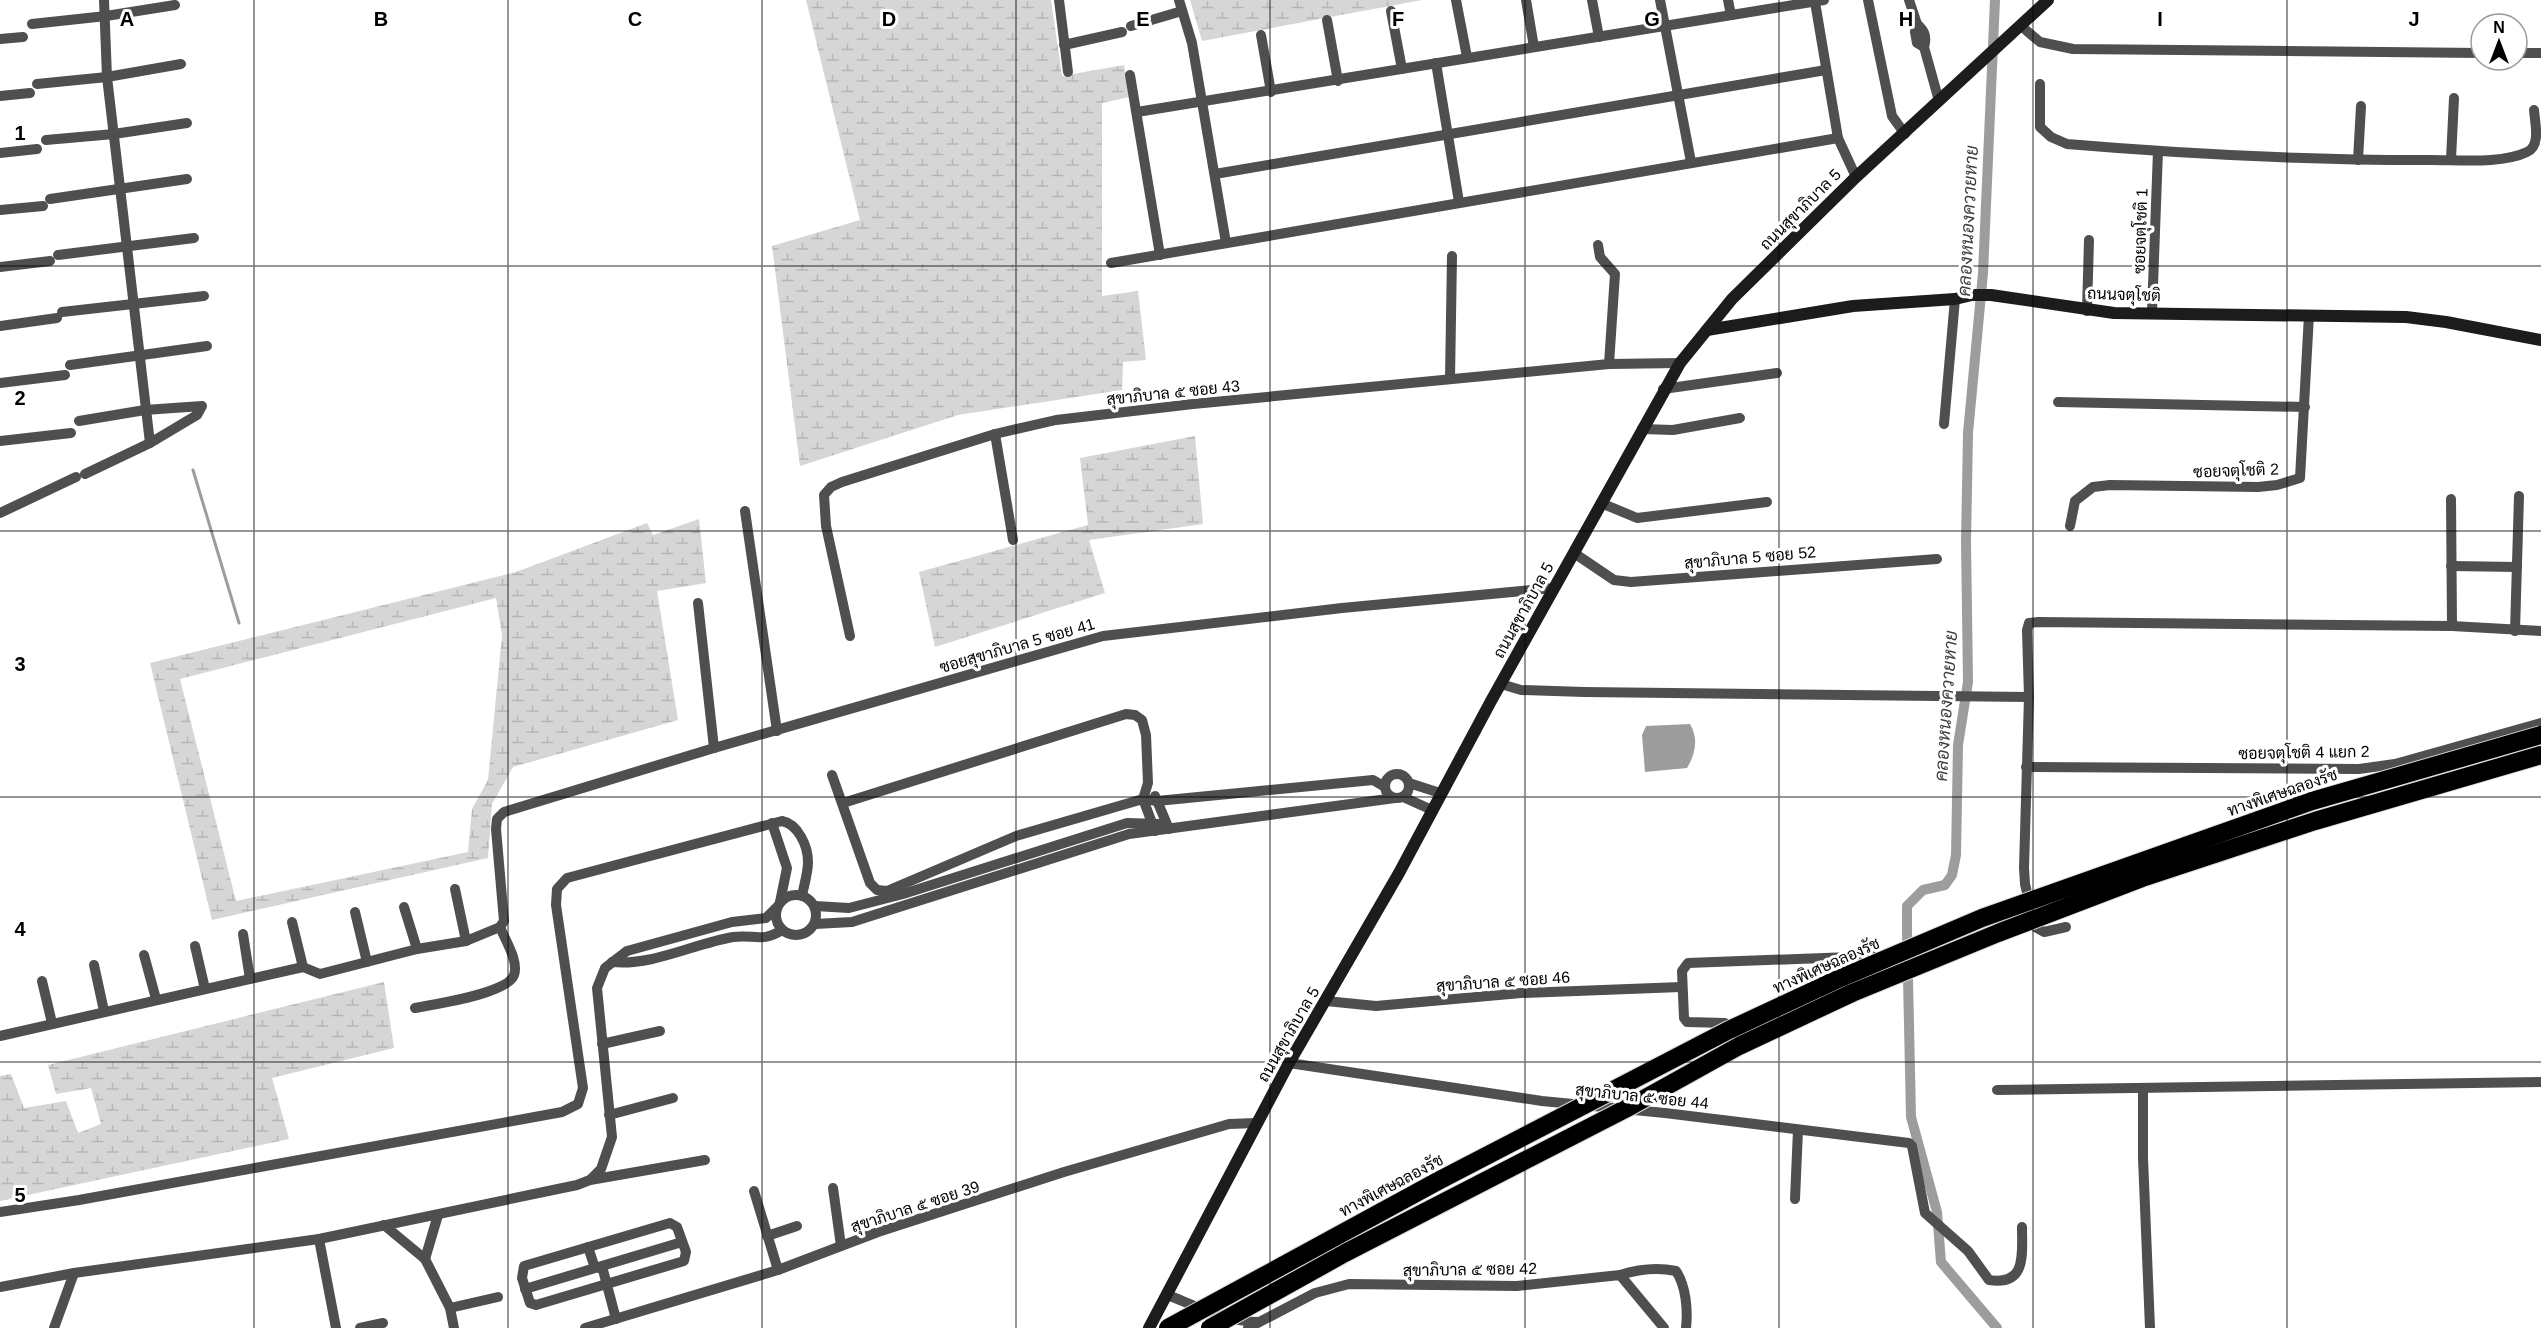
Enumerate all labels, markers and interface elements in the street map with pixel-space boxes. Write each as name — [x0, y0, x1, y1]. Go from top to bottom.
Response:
text: A — [120, 8, 134, 30]
text: B — [374, 8, 388, 30]
text: C — [628, 8, 642, 30]
text: D — [882, 8, 896, 30]
text: E — [1136, 8, 1150, 30]
text: F — [1392, 8, 1404, 30]
text: G — [1644, 8, 1660, 30]
text: H — [1899, 8, 1913, 30]
text: I — [2157, 8, 2163, 30]
text: J — [2408, 8, 2420, 30]
north arrow — [2469, 12, 2529, 72]
text: N — [2493, 19, 2505, 36]
text: 1 — [14, 122, 26, 144]
water label: คลองหนองควายหาย — [1954, 145, 1982, 297]
street label: ถนนสุขาภิบาล 5 — [1756, 165, 1846, 255]
street label: ซอยจตุโชติ 1 — [2128, 188, 2153, 274]
street label: ถนนจตุโชติ — [2087, 282, 2161, 307]
street label: สุขาภิบาล ๕ ซอย 43 — [1105, 376, 1241, 411]
text: 2 — [14, 387, 26, 409]
street label: ซอยจตุโชติ 2 — [2193, 458, 2279, 483]
street label: สุขาภิบาล 5 ซอย 52 — [1683, 542, 1817, 575]
street label: ถนนสุขาภิบาล 5 — [1489, 559, 1559, 663]
street label: ซอยสุขาภิบาล 5 ซอย 41 — [937, 614, 1098, 679]
water label: คลองหนองควายหาย — [1931, 630, 1961, 782]
text: 3 — [14, 653, 26, 675]
street label: ซอยจตุโชติ 4 แยก 2 — [2238, 740, 2370, 765]
street label: ทางพิเศษฉลองรัช — [2224, 764, 2339, 819]
text: 4 — [14, 918, 26, 940]
street label: ทางพิเศษฉลองรัช — [1769, 932, 1882, 997]
street label: สุขาภิบาล ๕ ซอย 46 — [1435, 967, 1571, 998]
street label: ถนนสุขาภิบาล 5 — [1254, 983, 1325, 1086]
street label: สุขาภิบาล ๕ ซอย 44 — [1574, 1080, 1710, 1115]
street label: ทางพิเศษฉลองรัช — [1336, 1149, 1446, 1220]
street label: สุขาภิบาล ๕ ซอย 39 — [848, 1177, 983, 1238]
text: 5 — [14, 1184, 26, 1206]
street label: สุขาภิบาล ๕ ซอย 42 — [1403, 1259, 1537, 1282]

